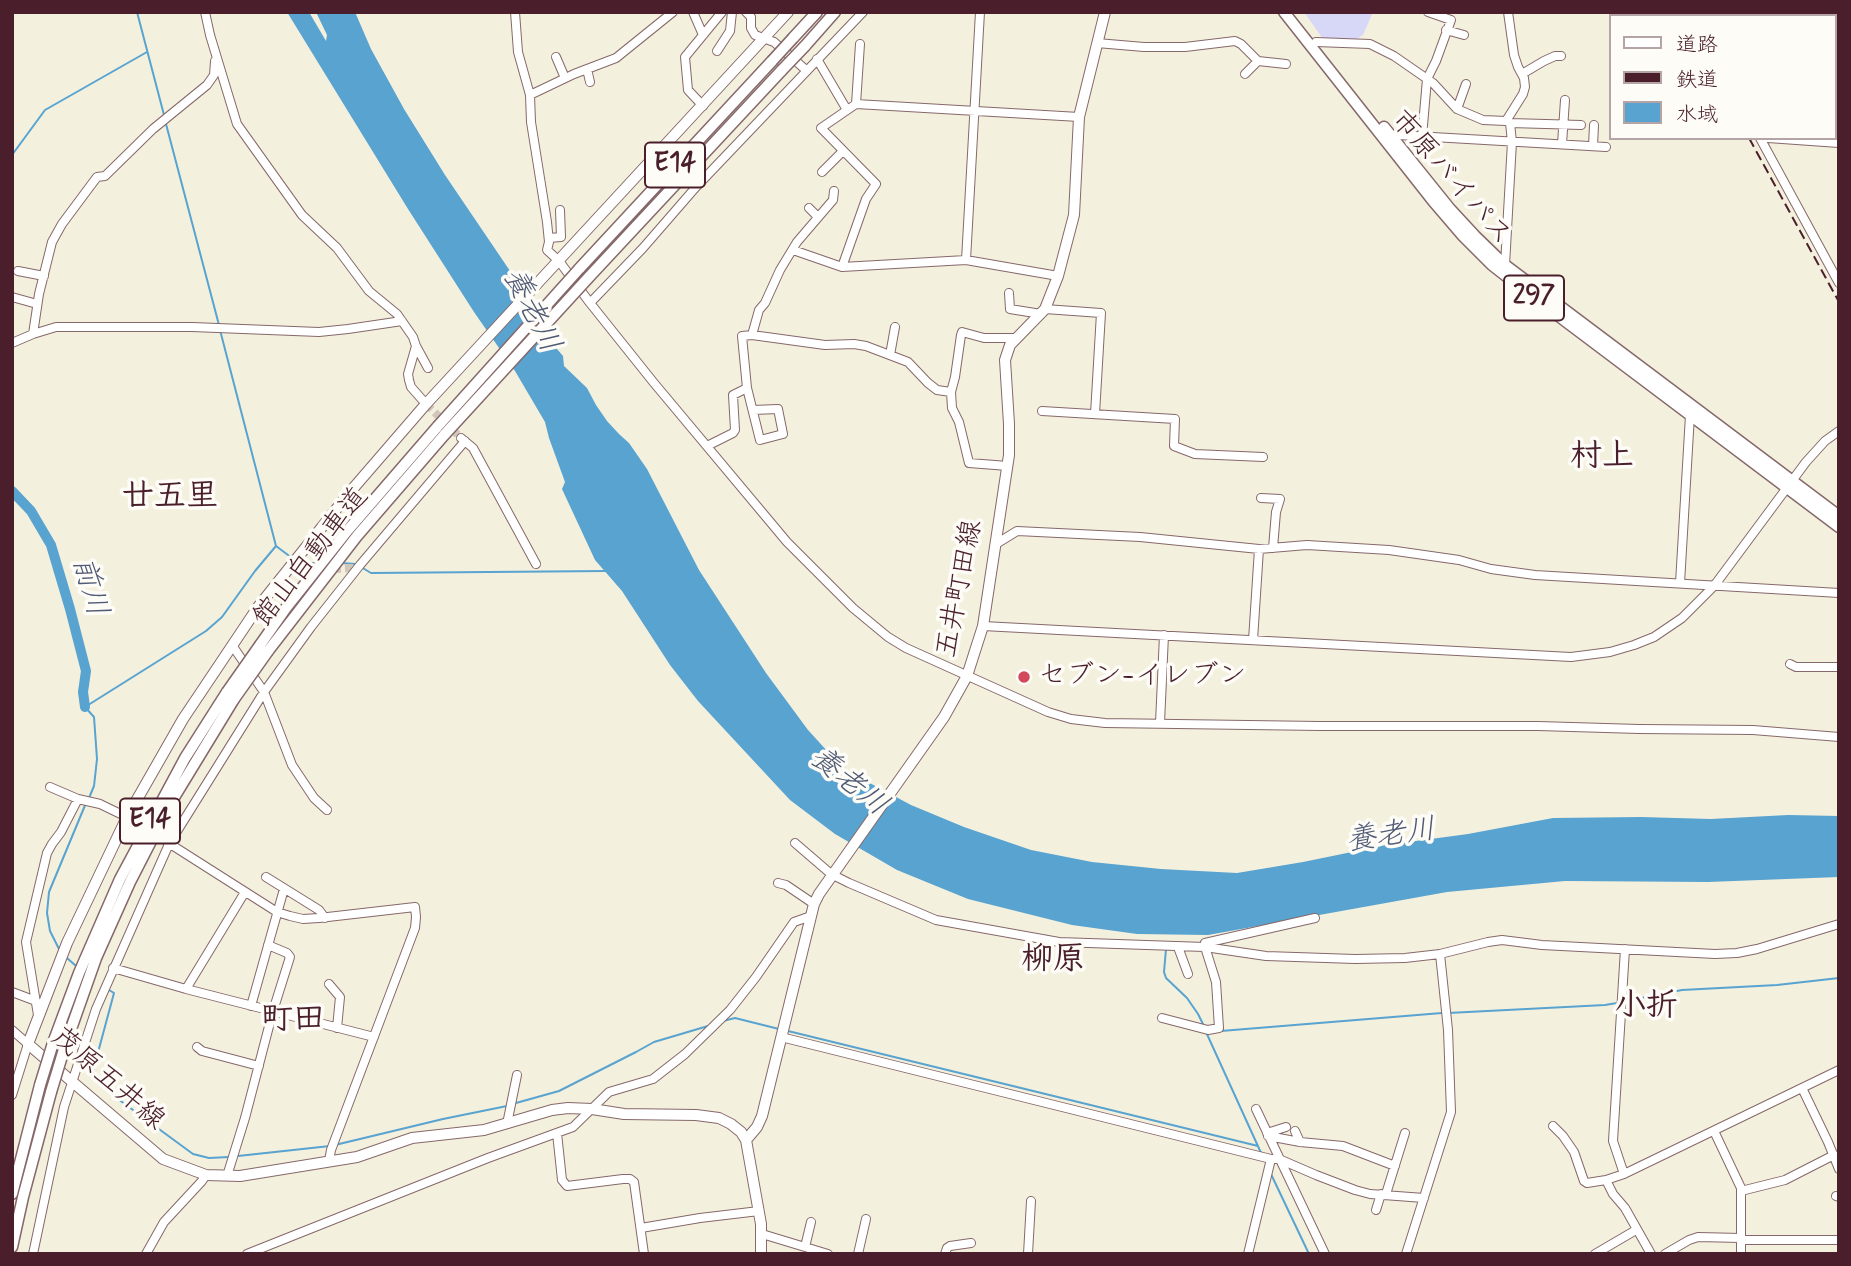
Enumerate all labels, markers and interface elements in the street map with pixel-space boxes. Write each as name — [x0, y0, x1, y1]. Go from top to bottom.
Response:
legend — [1610, 14, 1837, 140]
text: 道路 — [1676, 31, 1718, 59]
text: 鉄道 — [1676, 66, 1718, 94]
text: 水域 — [1676, 101, 1718, 129]
street label: 市原バイパス — [1382, 105, 1518, 253]
road number: E14 — [645, 142, 705, 188]
water label: 養老川 — [494, 263, 566, 359]
road number: 297 — [1504, 276, 1564, 320]
district label: 村上 — [1570, 439, 1634, 477]
district label: 廿五里 — [122, 479, 218, 517]
street label: 館山自動車道 — [247, 481, 377, 635]
street label: 五井町田線 — [931, 517, 991, 661]
water label: 前川 — [62, 553, 114, 621]
place label: セブン-イレブン — [1038, 660, 1247, 694]
marker: セブン-イレブン — [1016, 669, 1032, 685]
water label: 養老川 — [802, 741, 894, 825]
road number: E14 — [120, 799, 180, 844]
water label: 養老川 — [1344, 813, 1438, 861]
district label: 柳原 — [1021, 942, 1085, 980]
district label: 小折 — [1614, 989, 1678, 1027]
district label: 町田 — [261, 1002, 325, 1040]
street label: 茂原五井線 — [43, 1021, 171, 1139]

